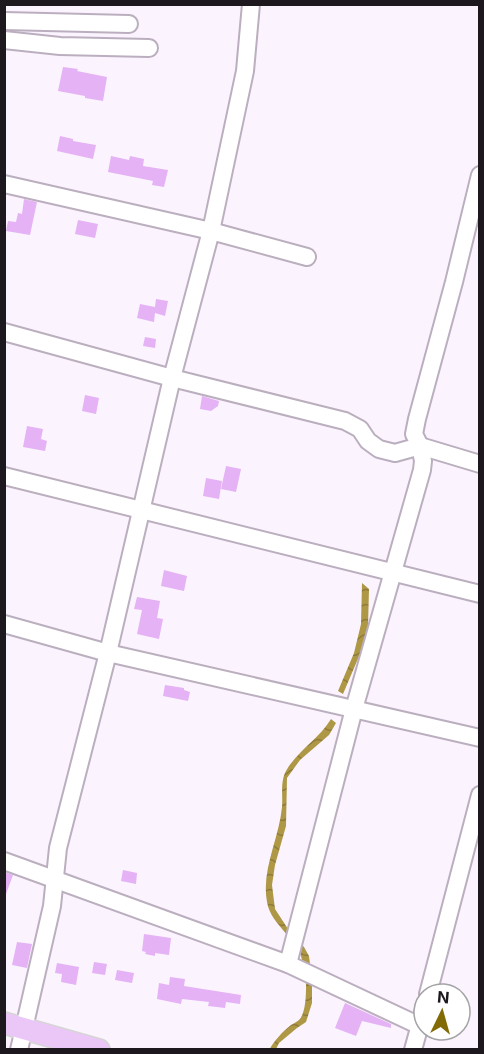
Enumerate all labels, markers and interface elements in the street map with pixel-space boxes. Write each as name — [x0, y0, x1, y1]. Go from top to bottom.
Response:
north arrow — [412, 982, 472, 1042]
text: N — [436, 987, 450, 1008]

